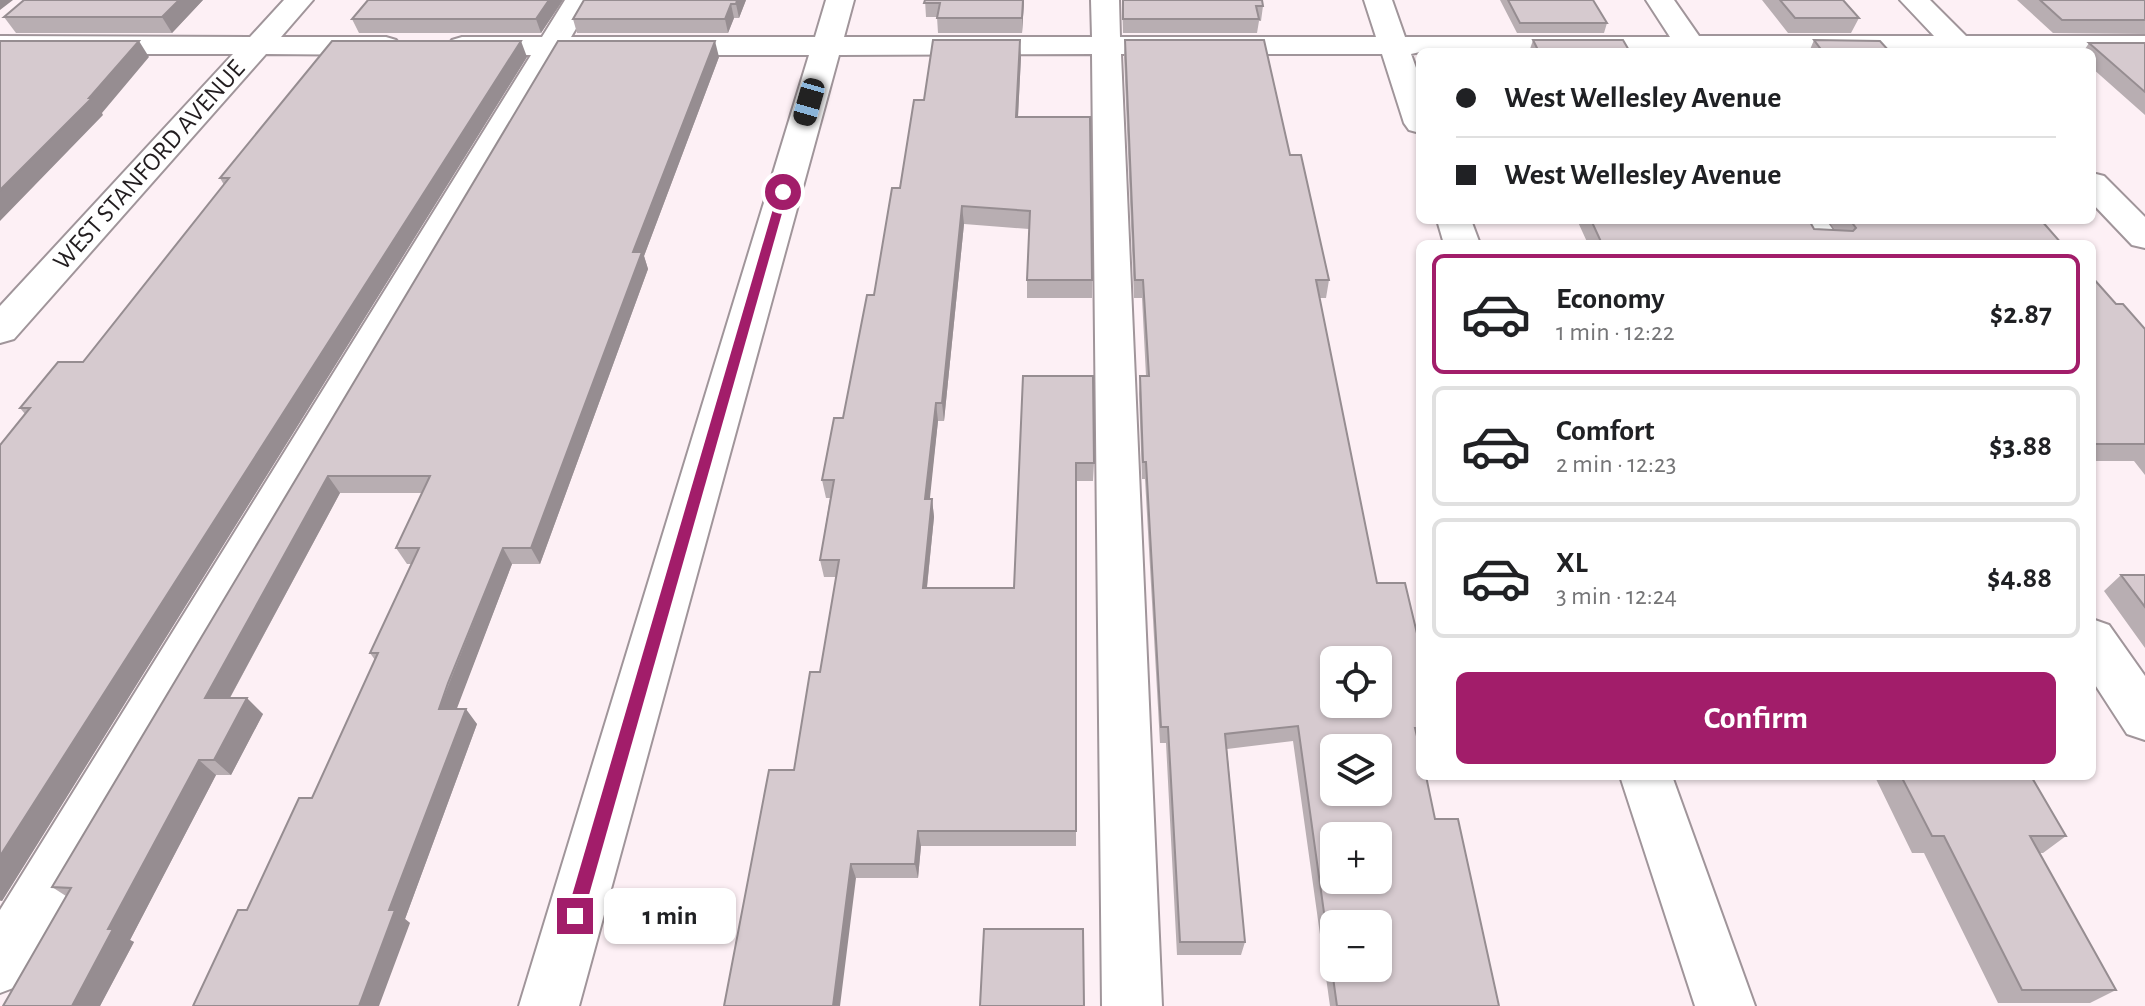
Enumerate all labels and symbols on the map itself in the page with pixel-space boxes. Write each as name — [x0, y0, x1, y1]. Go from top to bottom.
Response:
street label: WEST STANFORD AVENUE — [48, 55, 250, 275]
car — [791, 76, 827, 128]
route start — [765, 174, 801, 210]
callout: 1 min — [603, 888, 735, 944]
route end — [557, 898, 593, 934]

